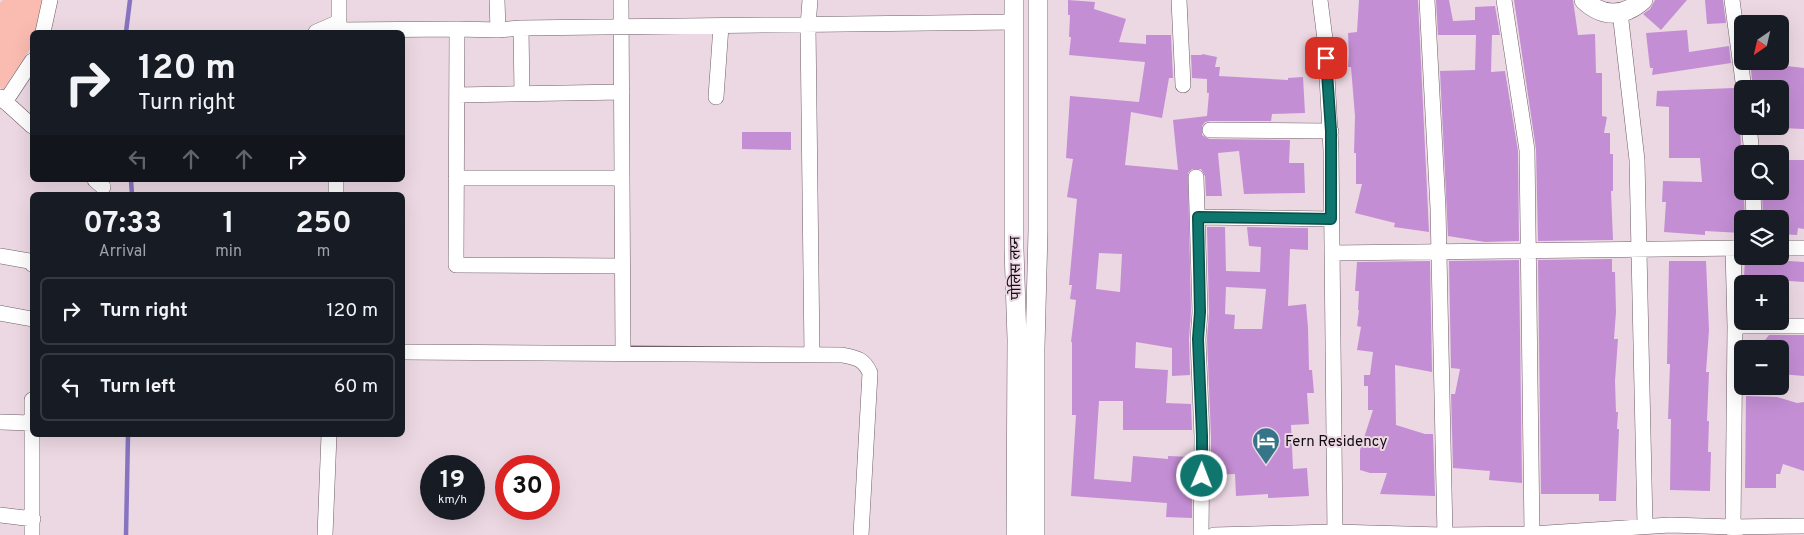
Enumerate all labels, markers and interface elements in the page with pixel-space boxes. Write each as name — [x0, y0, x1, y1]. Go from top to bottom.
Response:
north arrow — [1734, 15, 1789, 70]
map controls — [1734, 15, 1789, 395]
pin — [1305, 37, 1347, 79]
icon: arrive — [1312, 44, 1340, 72]
text: 120 m — [138, 47, 236, 91]
icon: right — [55, 50, 120, 115]
button: sound — [1734, 80, 1789, 135]
text: Turn right — [138, 90, 235, 117]
icon: left — [124, 145, 152, 173]
icon: ahead — [177, 145, 205, 173]
icon: ahead — [230, 145, 258, 173]
icon: right — [283, 145, 311, 173]
button: search — [1734, 145, 1789, 200]
text: 07:33 — [83, 206, 162, 243]
text: 1 — [223, 206, 235, 243]
text: 250 — [295, 206, 352, 243]
button: layers — [1734, 210, 1789, 265]
street label: पोलिस लय्न — [1006, 235, 1027, 300]
text: Arrival — [99, 242, 146, 262]
text: min — [215, 242, 242, 262]
text: m — [317, 242, 330, 262]
button: + — [1734, 275, 1789, 330]
icon: right — [57, 297, 85, 325]
text: Turn right — [100, 299, 188, 323]
text: 120 m — [327, 299, 378, 323]
button: − — [1734, 340, 1789, 395]
icon: left — [57, 373, 85, 401]
text: Turn left — [100, 375, 176, 399]
text: 60 m — [334, 375, 378, 399]
hotel icon: Fern Residency — [1251, 426, 1281, 465]
place label: Fern Residency — [1285, 433, 1387, 452]
position arrow — [1175, 449, 1227, 501]
speed limit sign: 30 — [495, 455, 560, 520]
text: 19 — [440, 465, 465, 497]
text: km/h — [438, 492, 467, 508]

